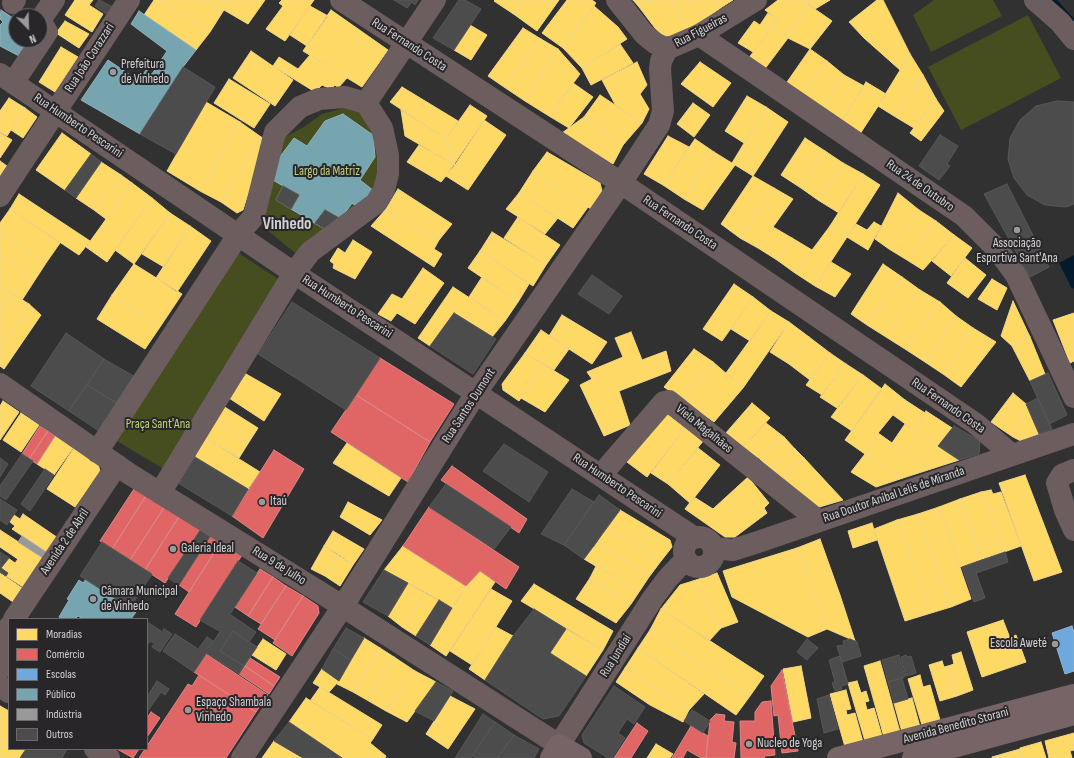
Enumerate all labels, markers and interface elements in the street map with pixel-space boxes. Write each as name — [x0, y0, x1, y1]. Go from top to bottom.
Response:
north arrow — [8, 8, 48, 48]
street label: Rua Figueiras — [672, 11, 730, 51]
street label: Rua Fernando Costa — [369, 15, 449, 75]
street label: Rua João Corazzari — [62, 20, 118, 96]
text: N — [27, 31, 38, 46]
place label: Prefeitura de Vinhedo — [121, 57, 169, 88]
marker: Prefeitura de Vinhedo — [108, 67, 118, 77]
street label: Rua Humberto Pescarini — [30, 90, 126, 162]
street label: Rua 24 de Outubro — [883, 157, 957, 215]
park label: Largo da Matriz — [294, 164, 360, 180]
street label: Rua Fernando Costa — [640, 192, 720, 254]
district label: Vinhedo — [262, 215, 312, 235]
marker: Associação Esportiva Sant'Ana — [1012, 225, 1022, 235]
place label: Associação Esportiva Sant'Ana — [976, 236, 1058, 267]
street label: Rua Humberto Pescarini — [299, 272, 395, 342]
street label: Rua Santos Dumont — [439, 366, 499, 446]
street label: Rua Fernando Costa — [908, 375, 988, 437]
street label: Viela Magalhães — [672, 401, 736, 457]
park label: Praça Sant'Ana — [126, 417, 190, 433]
street label: Rua Humberto Pescarini — [569, 450, 665, 522]
street label: Rua Doutor Aníbal Lelis de Miranda — [821, 463, 967, 527]
place label: Itaú — [270, 494, 287, 510]
marker: Itaú — [257, 497, 267, 507]
street label: Avenida 2 de Abril — [37, 506, 93, 578]
place label: Galeria Ideal — [181, 541, 234, 557]
street label: Rua 9 de Julho — [249, 543, 309, 589]
marker: Galeria Ideal — [168, 544, 178, 554]
place label: Câmara Municipal de Vinhedo — [101, 584, 178, 615]
marker: Câmara Municipal de Vinhedo — [88, 594, 98, 604]
legend — [8, 618, 148, 750]
text: Moradias — [46, 627, 82, 642]
street label: Rua Jundiaí — [597, 632, 635, 680]
place label: Escola Aweté — [990, 636, 1047, 652]
marker: Escola Aweté — [1050, 639, 1060, 649]
text: Comércio — [46, 647, 84, 662]
text: Escolas — [46, 667, 76, 682]
text: Público — [46, 687, 76, 702]
place label: Espaço Shambala Vinhedo — [196, 695, 271, 726]
street label: Avenida Benedito Storani — [902, 704, 1010, 748]
marker: Espaço Shambala Vinhedo — [183, 705, 193, 715]
text: Indústria — [46, 707, 82, 722]
text: Outros — [46, 727, 73, 742]
place label: Nucleo de Yoga — [757, 736, 822, 752]
marker: Nucleo de Yoga — [744, 739, 754, 749]

